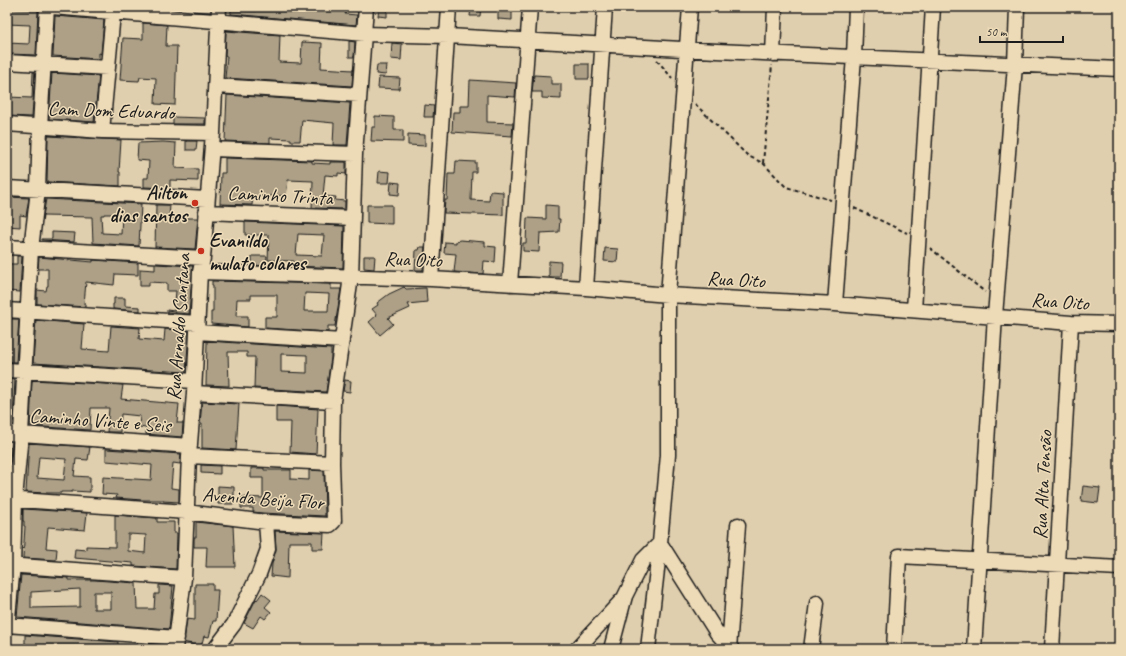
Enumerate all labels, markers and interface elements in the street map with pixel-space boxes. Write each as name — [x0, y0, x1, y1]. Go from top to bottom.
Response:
scale bar — [980, 18, 1063, 44]
text: 50 m — [986, 24, 1008, 40]
street label: Cam Dom Eduardo — [47, 96, 177, 125]
place label: Ailton dias santos — [110, 180, 189, 228]
street label: Caminho Trinta — [227, 180, 335, 211]
marker: Ailton dias santos — [190, 198, 200, 208]
place label: Evanildo mulato colares — [209, 228, 307, 276]
marker: Evanildo mulato colares — [196, 246, 206, 256]
street label: Rua Oito — [384, 246, 443, 273]
street label: Rua Arnaldo Santana — [161, 252, 196, 401]
street label: Rua Oito — [706, 266, 766, 294]
street label: Rua Oito — [1030, 287, 1091, 316]
street label: Caminho Vinte e Seis — [29, 403, 173, 438]
street label: Rua Alta Tensão — [1027, 429, 1058, 540]
street label: Avenida Beija Flor — [202, 482, 326, 515]

